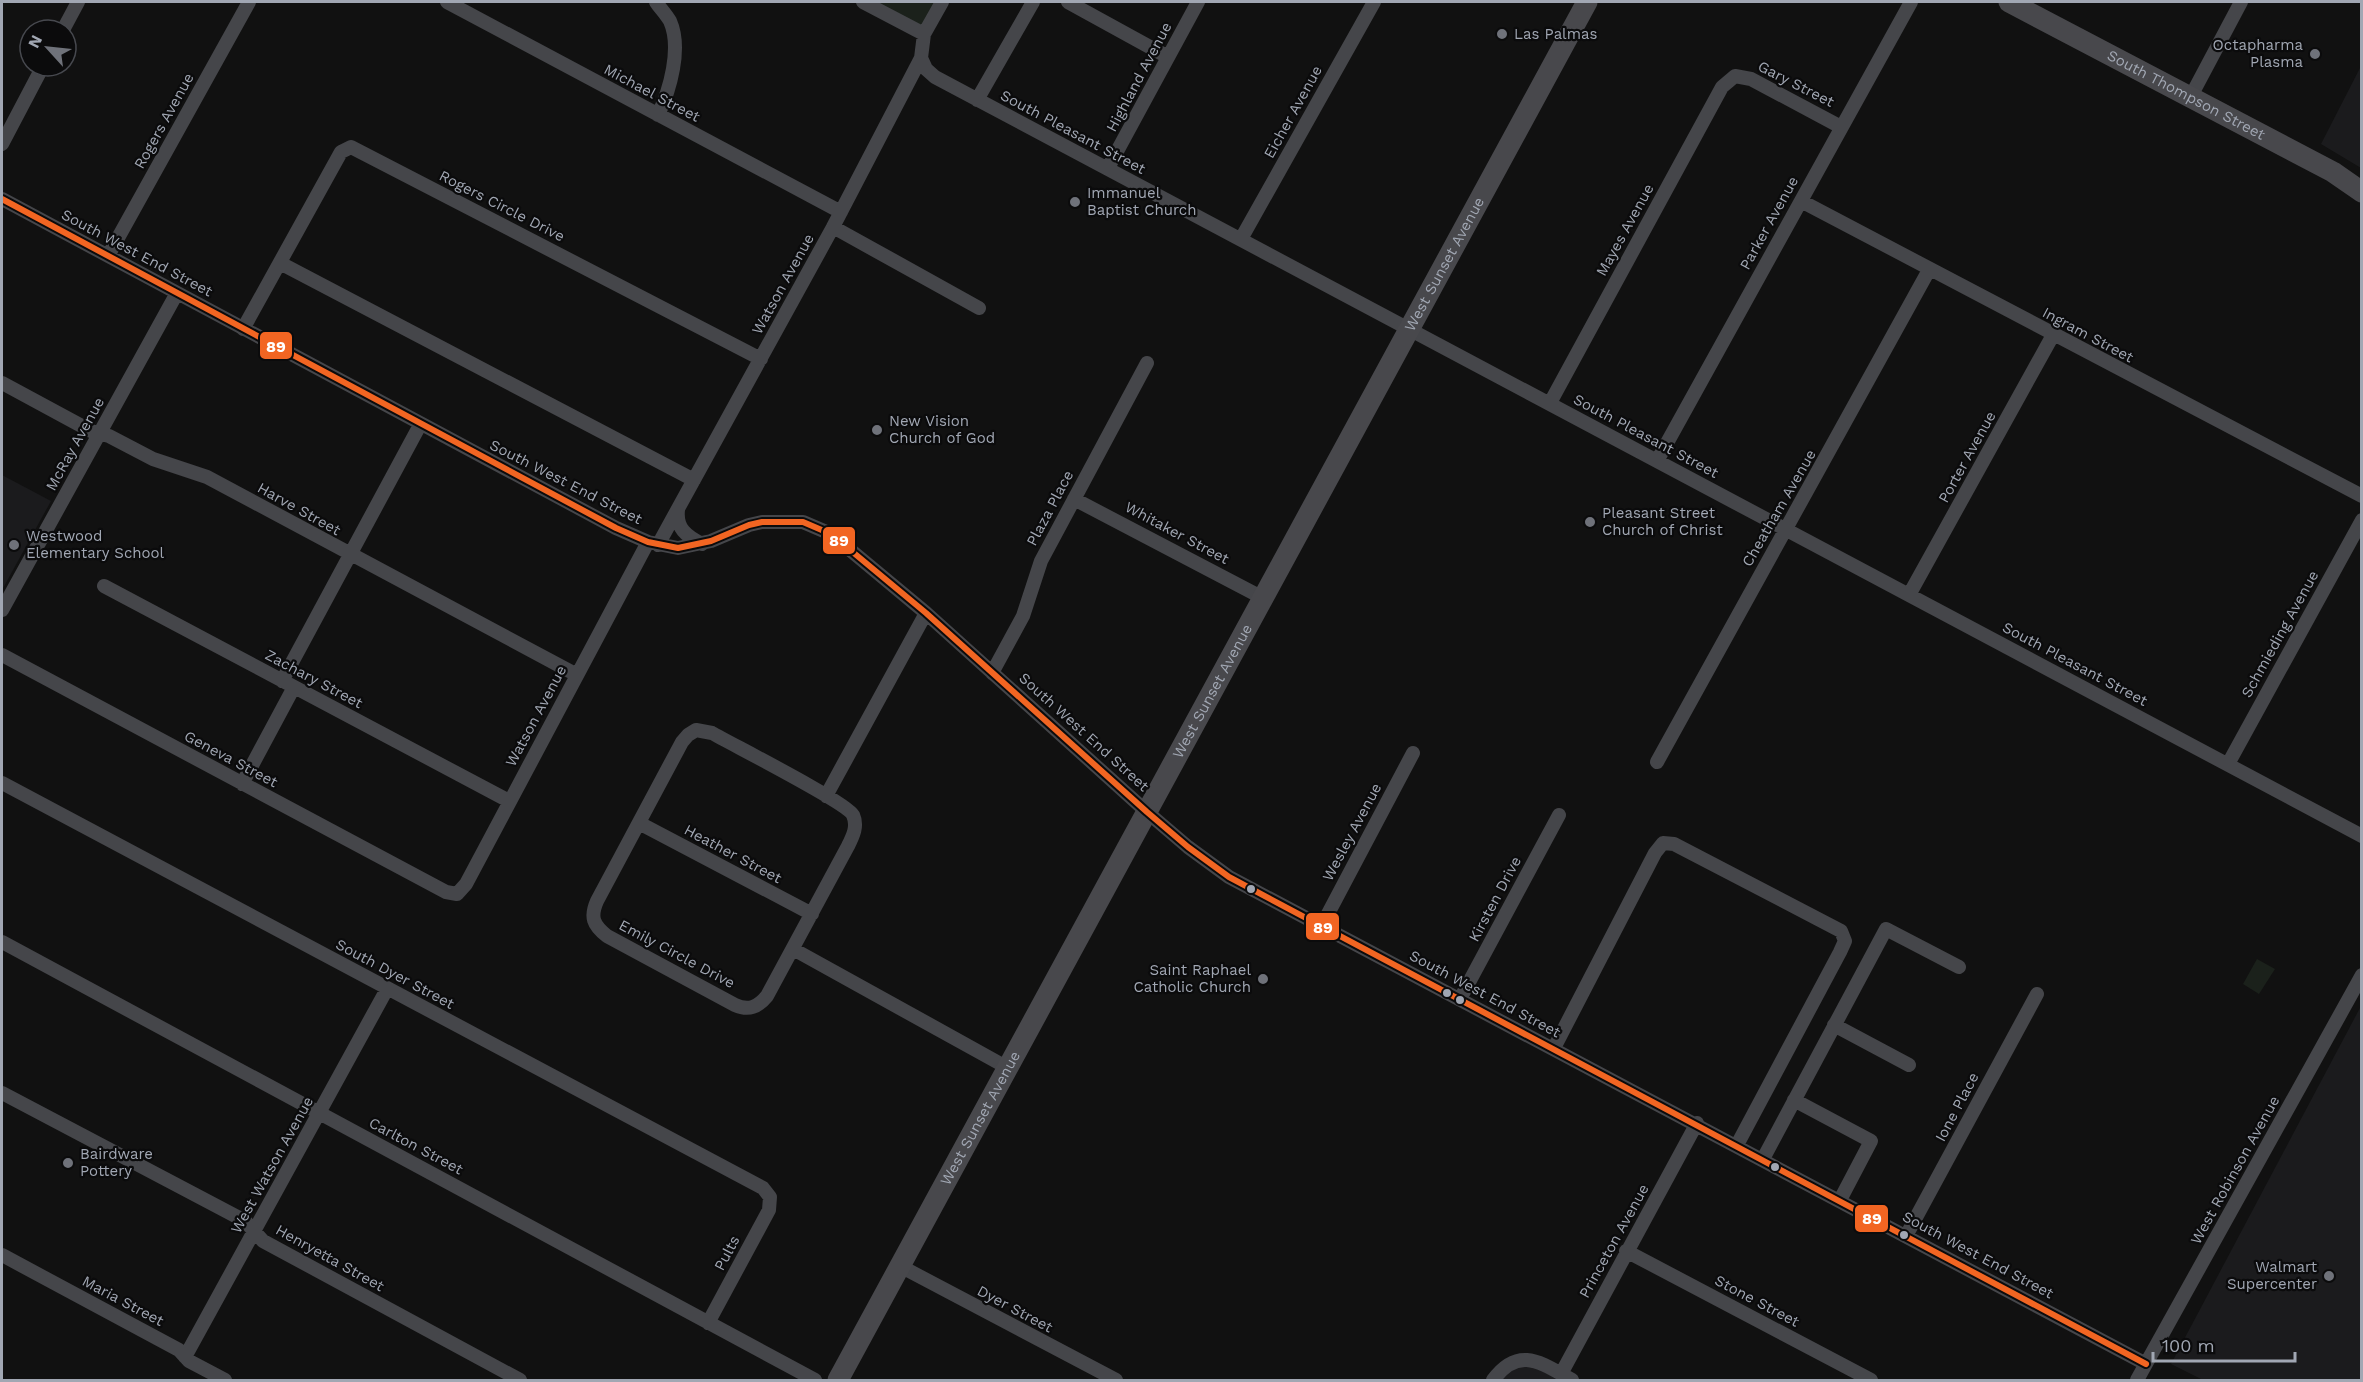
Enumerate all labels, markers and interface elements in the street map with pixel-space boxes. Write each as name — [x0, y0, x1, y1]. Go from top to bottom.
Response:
north arrow — [18, 18, 78, 78]
street label: Highland Avenue — [1103, 19, 1175, 135]
place label: Las Palmas — [1514, 25, 1597, 43]
marker: Las Palmas — [1495, 27, 1509, 41]
text: N — [24, 32, 46, 51]
place label: Octapharma Plasma — [2213, 36, 2304, 71]
street label: South Thompson Street — [2104, 46, 2269, 144]
marker: Octapharma Plasma — [2308, 47, 2322, 61]
street label: Gary Street — [1755, 57, 1838, 111]
street label: Michael Street — [601, 60, 704, 126]
street label: Eicher Avenue — [1260, 62, 1326, 162]
street label: Rogers Avenue — [130, 70, 198, 172]
street label: South Pleasant Street — [997, 86, 1149, 178]
street label: Rogers Circle Drive — [436, 167, 568, 245]
street label: Parker Avenue — [1736, 173, 1802, 273]
street label: Mayes Avenue — [1592, 181, 1658, 279]
place label: Immanuel Baptist Church — [1087, 184, 1197, 219]
street label: West Sunset Avenue — [1401, 194, 1488, 334]
marker: Immanuel Baptist Church — [1068, 195, 1082, 209]
street label: South West End Street — [58, 205, 216, 301]
street label: Watson Avenue — [748, 231, 818, 337]
street label: Ingram Street — [2039, 303, 2137, 367]
line badge: 89 — [259, 331, 293, 360]
text: 89 — [266, 337, 286, 356]
street label: South Pleasant Street — [1570, 390, 1722, 482]
street label: McRay Avenue — [42, 394, 108, 494]
street label: Porter Avenue — [1934, 408, 2000, 506]
place label: New Vision Church of God — [889, 412, 995, 447]
marker: New Vision Church of God — [870, 423, 884, 437]
street label: South West End Street — [487, 436, 646, 529]
street label: Cheatham Avenue — [1738, 446, 1820, 570]
street label: Plaza Place — [1023, 467, 1077, 549]
street label: Harve Street — [254, 479, 344, 540]
street label: Whitaker Street — [1122, 498, 1233, 568]
place label: Pleasant Street Church of Christ — [1602, 504, 1723, 539]
marker: Pleasant Street Church of Christ — [1583, 515, 1597, 529]
line badge: 89 — [822, 526, 856, 555]
place label: Westwood Elementary School — [26, 527, 165, 562]
text: 89 — [829, 531, 849, 550]
marker: Westwood Elementary School — [7, 538, 21, 552]
street label: Schmieding Avenue — [2238, 567, 2322, 701]
street label: South Pleasant Street — [1999, 618, 2151, 710]
street label: West Sunset Avenue — [1169, 621, 1256, 761]
street label: Zachary Street — [262, 646, 366, 713]
street label: Watson Avenue — [502, 662, 570, 770]
street label: South West End Street — [1015, 669, 1153, 796]
street label: Geneva Street — [181, 727, 281, 792]
street label: Wesley Avenue — [1319, 780, 1385, 884]
street label: Heather Street — [681, 821, 786, 888]
street label: Kirsten Drive — [1465, 853, 1525, 945]
unlabelled marker — [1245, 883, 1257, 895]
line badge: 89 — [1305, 912, 1340, 941]
street label: Emily Circle Drive — [616, 916, 738, 992]
text: 89 — [1313, 918, 1333, 937]
street label: South Dyer Street — [333, 935, 458, 1013]
street label: South West End Street — [1406, 946, 1564, 1042]
place label: Saint Raphael Catholic Church — [1133, 961, 1251, 996]
marker: Saint Raphael Catholic Church — [1256, 972, 1270, 986]
unlabelled marker — [1441, 987, 1453, 999]
unlabelled marker — [1454, 994, 1466, 1006]
street label: West Sunset Avenue — [937, 1048, 1024, 1188]
street label: Ione Place — [1931, 1069, 1983, 1145]
street label: West Watson Avenue — [227, 1093, 317, 1237]
street label: West Robinson Avenue — [2187, 1093, 2283, 1247]
street label: Carlton Street — [366, 1114, 467, 1179]
place label: Bairdware Pottery — [80, 1145, 153, 1180]
marker: Bairdware Pottery — [61, 1156, 75, 1170]
unlabelled marker — [1769, 1161, 1781, 1173]
street label: Princeton Avenue — [1575, 1181, 1653, 1301]
line badge: 89 — [1854, 1204, 1889, 1233]
street label: South West End Street — [1899, 1207, 2057, 1303]
text: 89 — [1862, 1209, 1882, 1228]
street label: Henryetta Street — [273, 1221, 388, 1296]
unlabelled marker — [1898, 1229, 1910, 1241]
street label: Pults — [710, 1232, 744, 1274]
place label: Walmart Supercenter — [2227, 1258, 2318, 1293]
marker: Walmart Supercenter — [2322, 1269, 2336, 1283]
street label: Stone Street — [1712, 1271, 1803, 1331]
street label: Maria Street — [79, 1272, 167, 1330]
street label: Dyer Street — [974, 1282, 1057, 1337]
scale bar — [2153, 1325, 2296, 1363]
text: 100 m — [2162, 1335, 2215, 1356]

